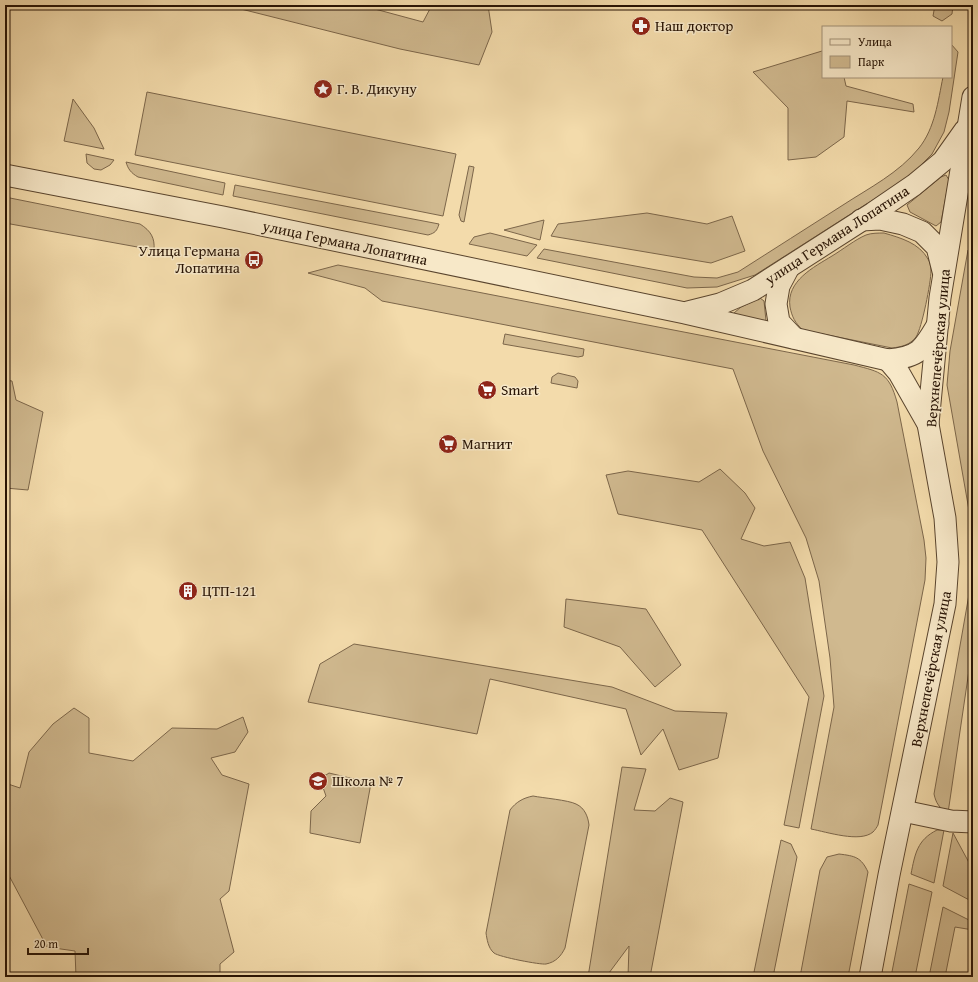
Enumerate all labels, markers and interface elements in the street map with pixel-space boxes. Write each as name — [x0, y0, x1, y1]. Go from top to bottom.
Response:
pharmacy icon: Наш доктор — [630, 15, 652, 37]
place label: Наш доктор — [655, 15, 733, 36]
legend — [822, 26, 952, 78]
text: Улица — [858, 33, 892, 50]
text: Парк — [858, 53, 885, 70]
place icon: Г. В. Дикуну — [312, 78, 334, 100]
place label: Г. В. Дикуну — [337, 78, 417, 99]
street label: улица Германа Лопатина — [760, 180, 914, 290]
street label: улица Германа Лопатина — [260, 215, 430, 270]
place label: Улица Германа Лопатина — [139, 240, 241, 278]
bus stop icon: Улица Германа Лопатина — [243, 249, 265, 271]
street label: Верхнепечёрская улица — [920, 267, 955, 428]
supermarket icon: Smart — [476, 379, 498, 401]
place label: Smart — [501, 379, 540, 400]
supermarket icon: Магнит — [437, 433, 459, 455]
place label: Магнит — [462, 433, 513, 454]
building icon: ЦТП-121 — [177, 580, 199, 602]
place label: ЦТП-121 — [202, 580, 257, 601]
street label: Верхнепечёрская улица — [905, 588, 956, 749]
school or university icon: Школа № 7 — [307, 770, 329, 792]
place label: Школа № 7 — [332, 770, 403, 791]
scale bar — [28, 930, 88, 956]
text: 20 m — [34, 935, 58, 952]

